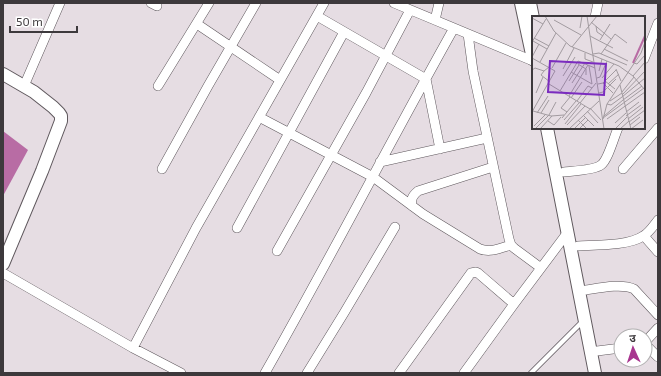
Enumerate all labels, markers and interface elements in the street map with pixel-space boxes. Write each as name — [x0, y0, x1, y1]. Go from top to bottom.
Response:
scale bar — [10, 8, 77, 34]
text: 50 m — [16, 14, 43, 28]
inset map — [532, 16, 645, 129]
north arrow — [613, 328, 653, 368]
text: उ — [629, 331, 637, 344]

